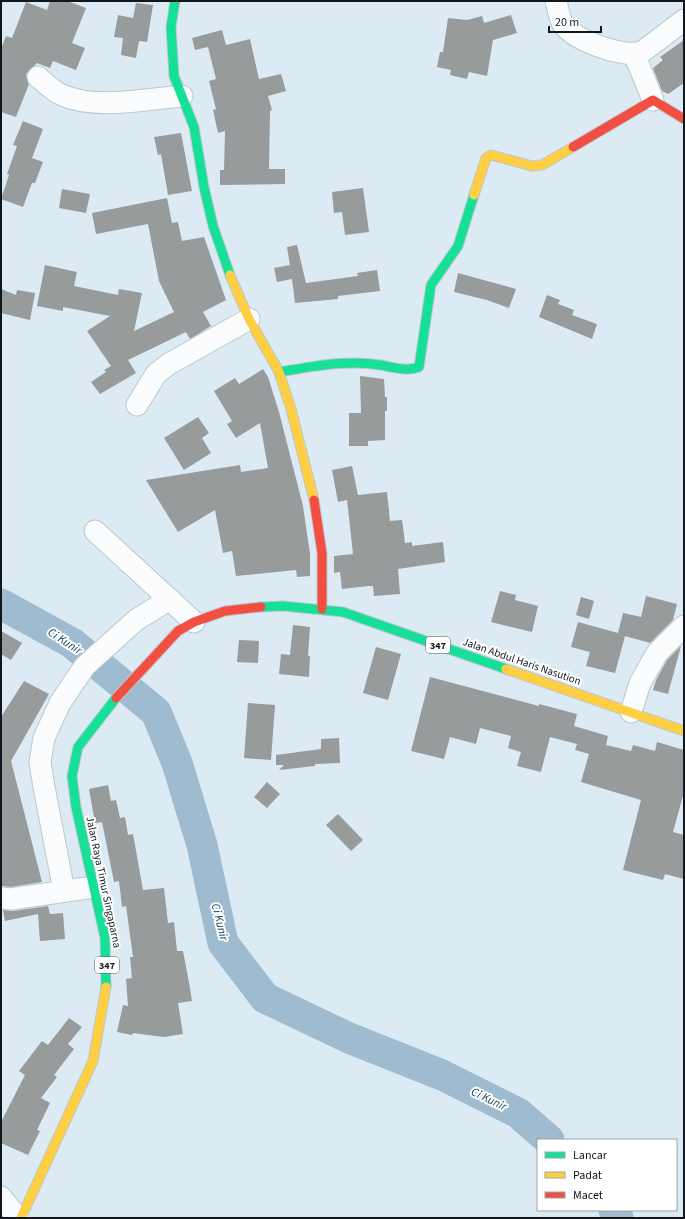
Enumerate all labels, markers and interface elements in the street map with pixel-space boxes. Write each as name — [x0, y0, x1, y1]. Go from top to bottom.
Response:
scale bar — [549, 8, 601, 34]
text: 20 m — [555, 14, 579, 31]
water label: Ci Kunir — [44, 624, 86, 659]
street label: Jalan Abdul Haris Nasution — [461, 634, 583, 689]
road number: 347 — [426, 637, 450, 653]
street label: Jalan Raya Timur Singaparna — [82, 815, 125, 949]
water label: Ci Kunir — [207, 902, 233, 943]
road number: 347 — [95, 957, 119, 973]
water label: Ci Kunir — [468, 1084, 510, 1116]
legend — [537, 1139, 677, 1211]
text: Lancar — [573, 1147, 608, 1164]
text: Padat — [573, 1167, 602, 1184]
text: Macet — [573, 1187, 603, 1204]

